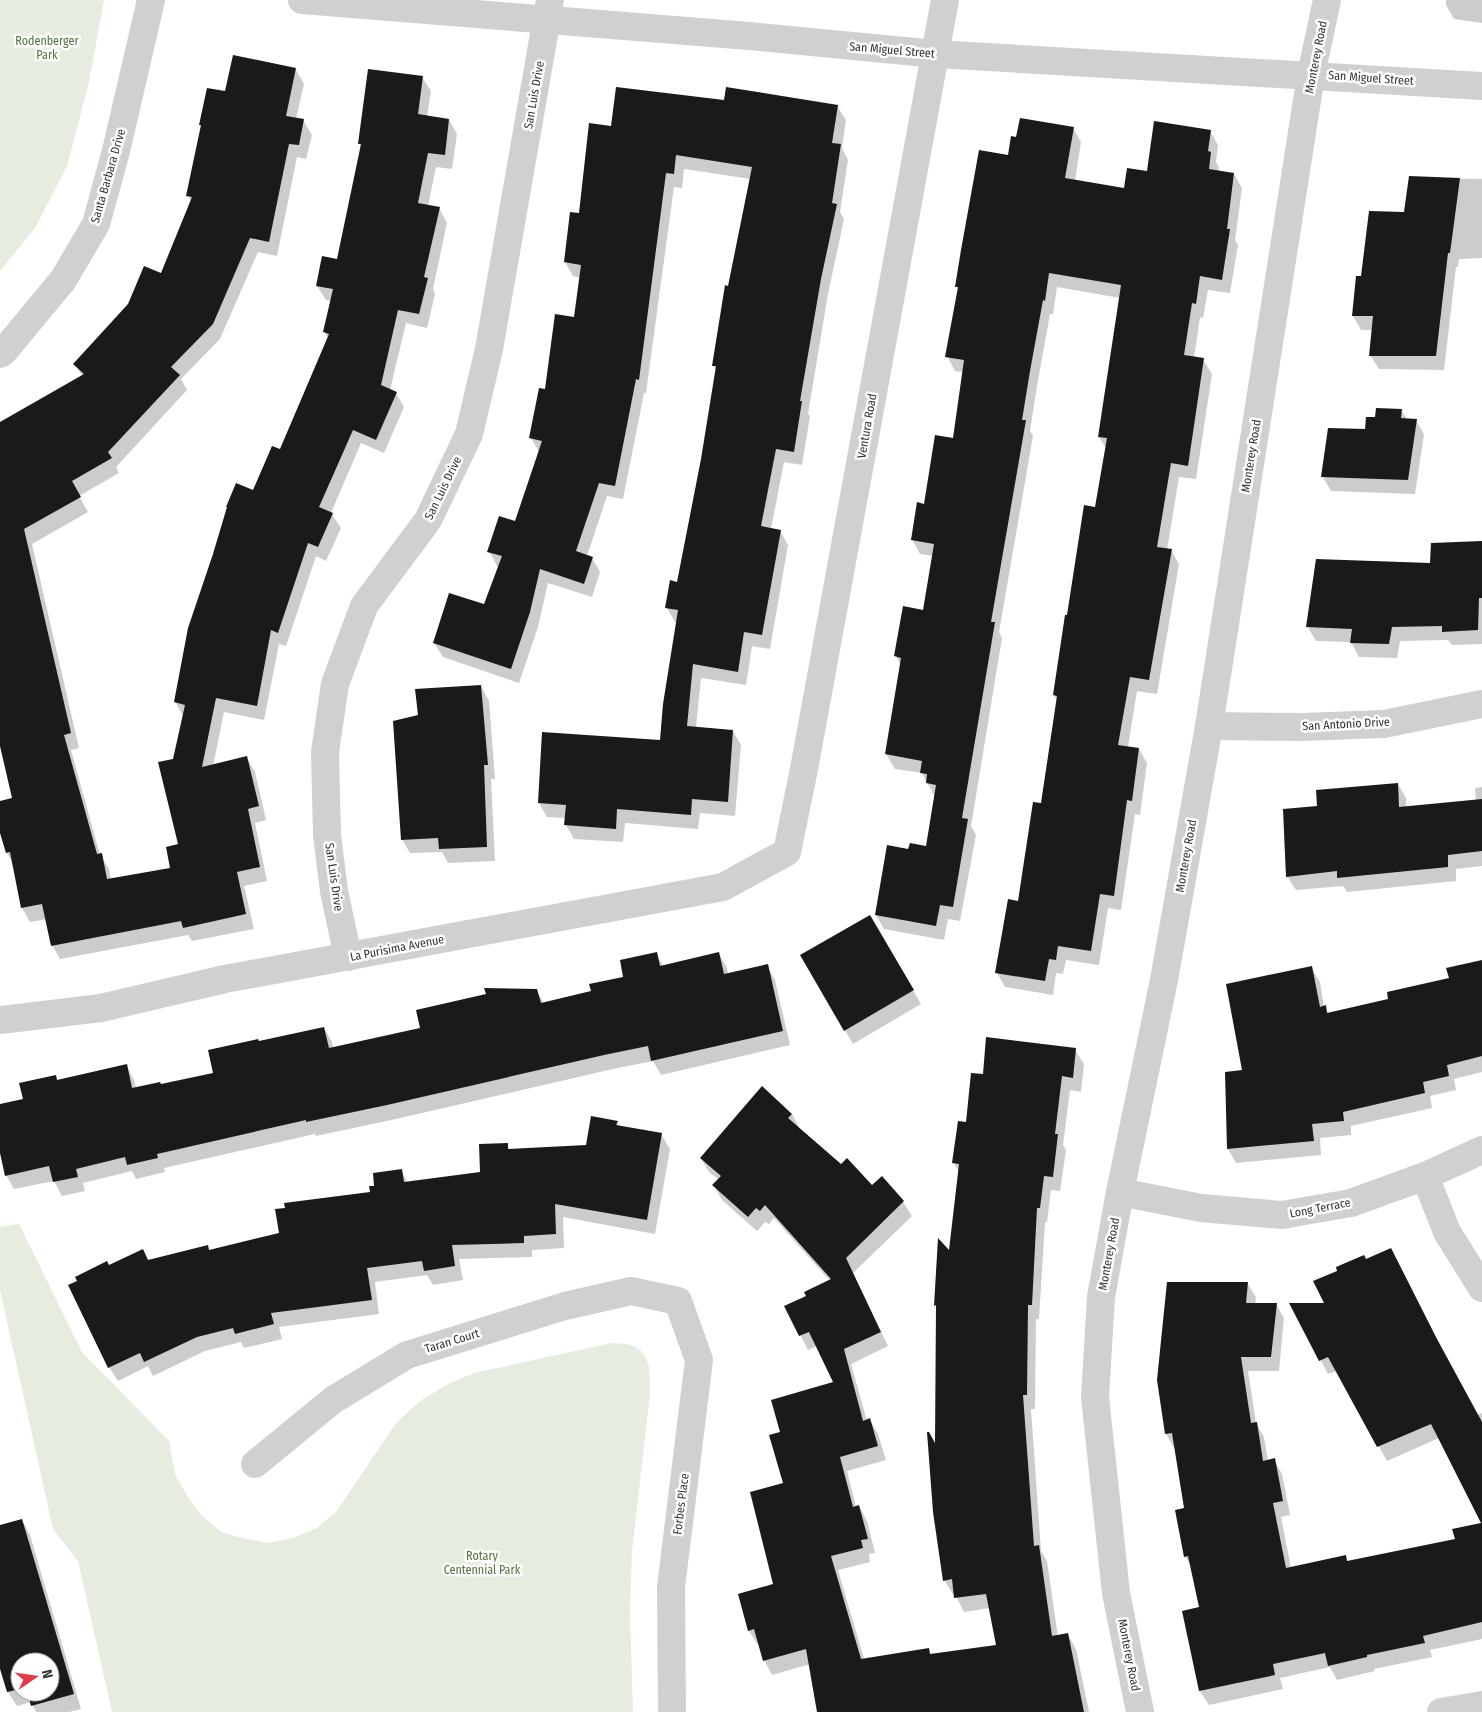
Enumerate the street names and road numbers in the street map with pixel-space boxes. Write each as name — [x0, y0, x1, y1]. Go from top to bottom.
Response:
street label: Monterey Road — [1302, 20, 1330, 94]
street label: San Miguel Street — [849, 39, 935, 61]
street label: San Luis Drive — [521, 60, 547, 130]
street label: San Miguel Street — [1328, 68, 1414, 88]
street label: Santa Barbara Drive — [88, 127, 128, 225]
street label: Ventura Road — [854, 392, 880, 460]
street label: Monterey Road — [1238, 419, 1264, 493]
street label: San Luis Drive — [422, 454, 464, 522]
street label: San Antonio Drive — [1302, 715, 1390, 733]
street label: Monterey Road — [1173, 819, 1199, 893]
street label: San Luis Drive — [322, 842, 346, 912]
street label: La Purisima Avenue — [349, 932, 445, 964]
street label: Long Terrace — [1288, 1195, 1352, 1221]
street label: Monterey Road — [1096, 1217, 1122, 1291]
street label: Taran Court — [423, 1326, 481, 1356]
street label: Forbes Place — [670, 1473, 692, 1535]
street label: Monterey Road — [1115, 1618, 1143, 1692]

